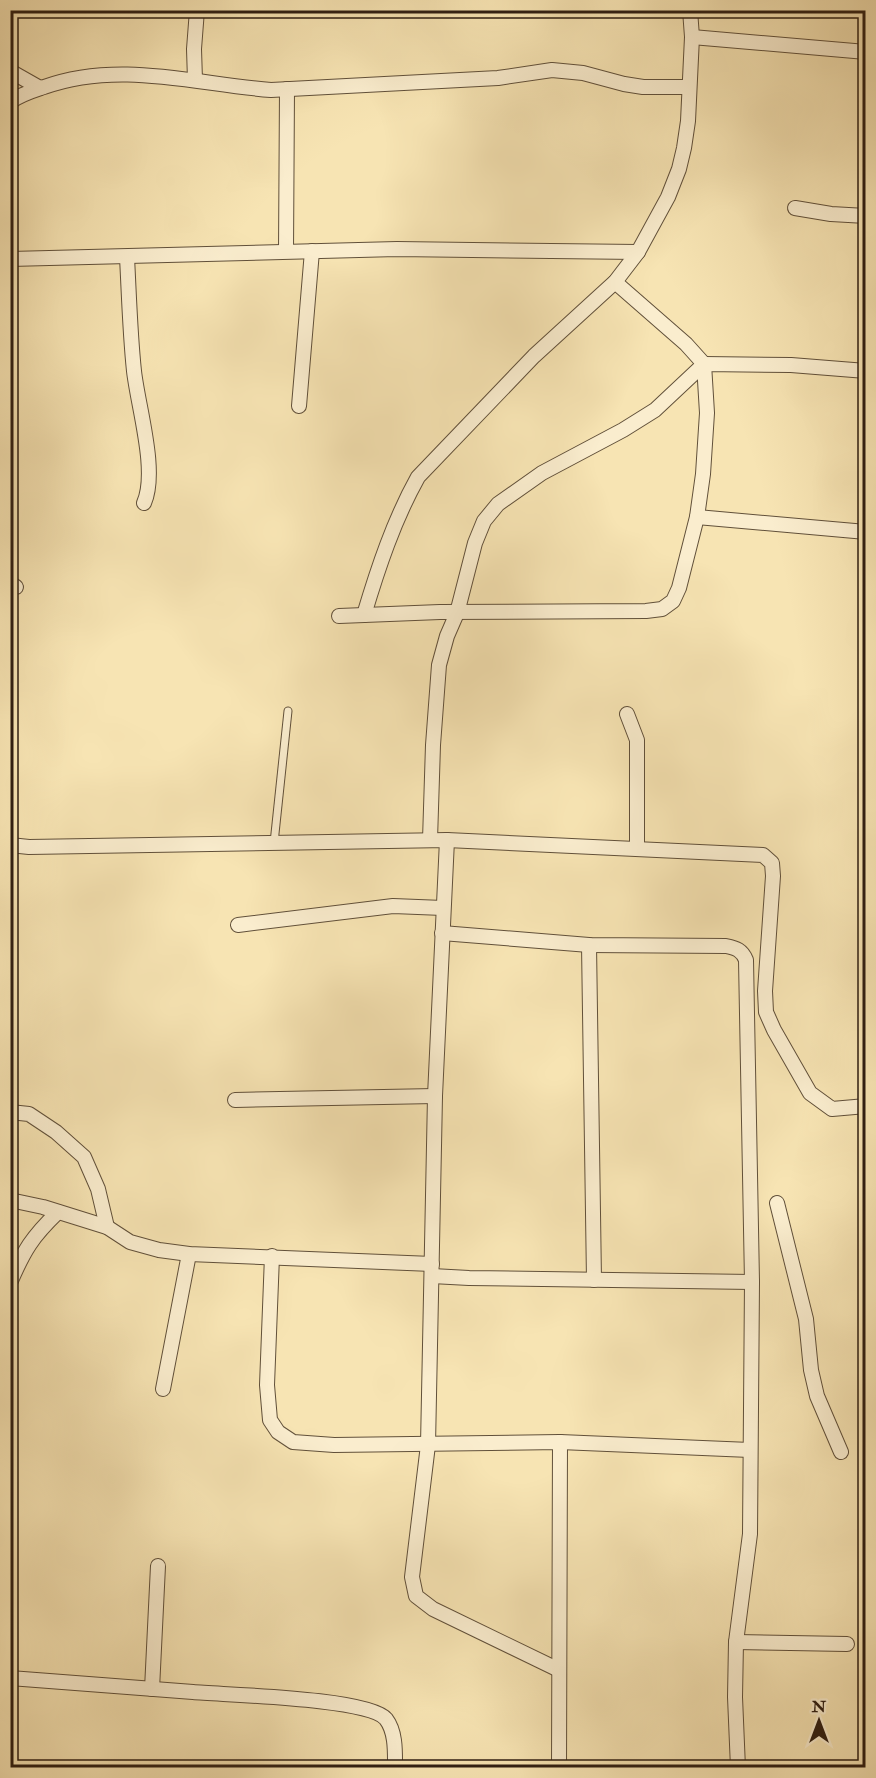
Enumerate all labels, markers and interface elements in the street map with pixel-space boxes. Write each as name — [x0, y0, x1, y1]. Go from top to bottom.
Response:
north arrow — [789, 1691, 849, 1751]
text: N — [811, 1697, 827, 1717]

